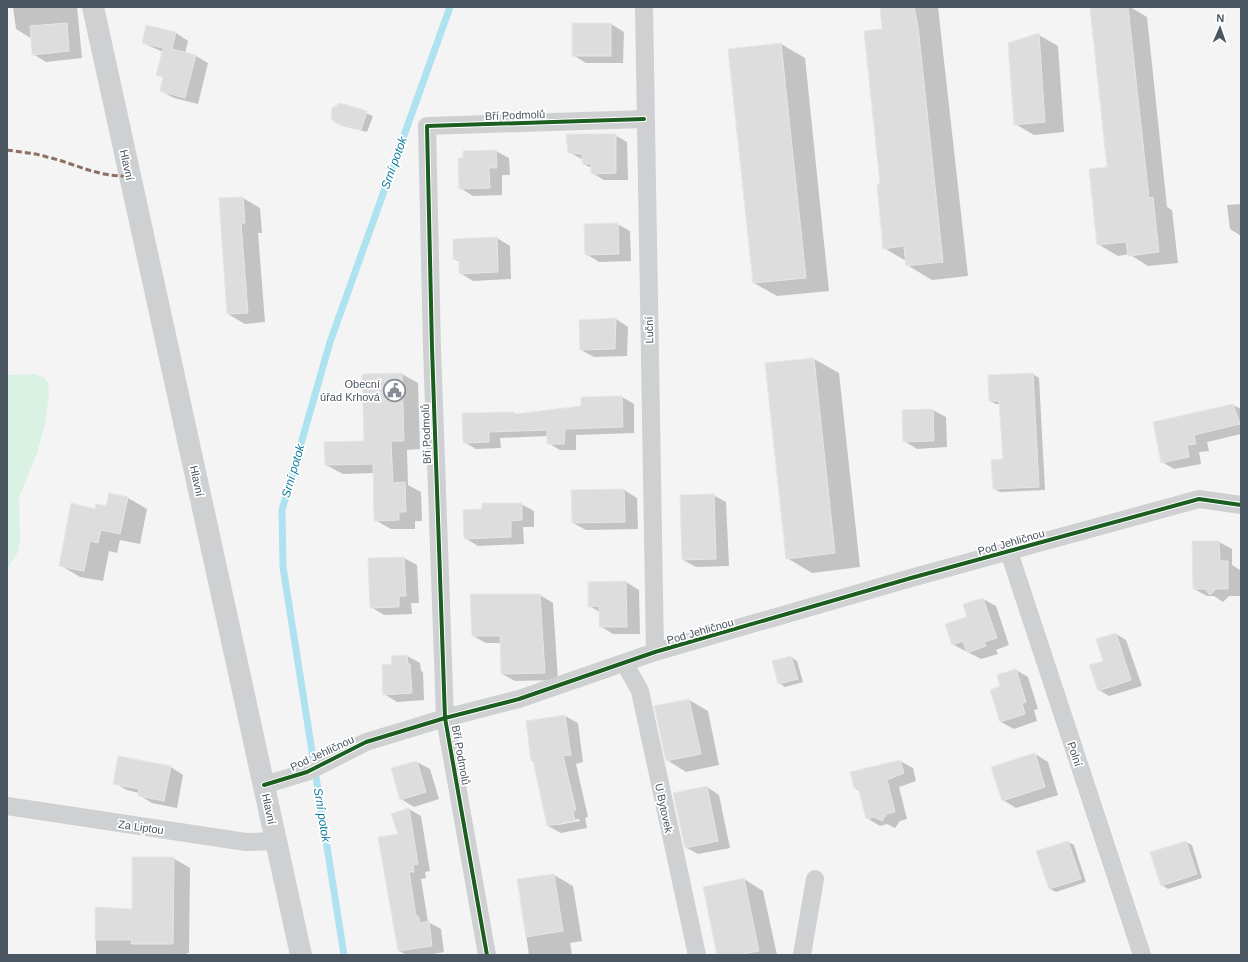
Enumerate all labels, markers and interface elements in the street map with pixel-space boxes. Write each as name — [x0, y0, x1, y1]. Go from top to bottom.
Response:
north arrow — [1200, 8, 1240, 48]
text: N — [1216, 12, 1225, 24]
street label: Bří Podmolů — [485, 108, 545, 122]
water label: Srní potok — [378, 134, 410, 191]
street label: Hlavní — [118, 148, 136, 182]
street label: Luční — [643, 316, 655, 344]
public building icon: Obecní úřad Krhová — [382, 377, 408, 403]
place label: Obecní úřad Krhová — [320, 378, 381, 403]
street label: Bří Podmolů — [419, 404, 433, 464]
water label: Srní potok — [279, 442, 308, 499]
street label: Hlavní — [188, 464, 206, 498]
street label: Pod Jehličnou — [976, 527, 1046, 557]
street label: Pod Jehličnou — [665, 616, 735, 646]
street label: Bří Podmolů — [450, 724, 472, 786]
street label: Pod Jehličnou — [288, 733, 356, 773]
street label: Polní — [1065, 740, 1085, 768]
street label: U Bytovek — [653, 782, 675, 834]
water label: Srní potok — [311, 787, 333, 844]
street label: Hlavní — [260, 792, 278, 826]
street label: Za Liptou — [117, 818, 165, 836]

